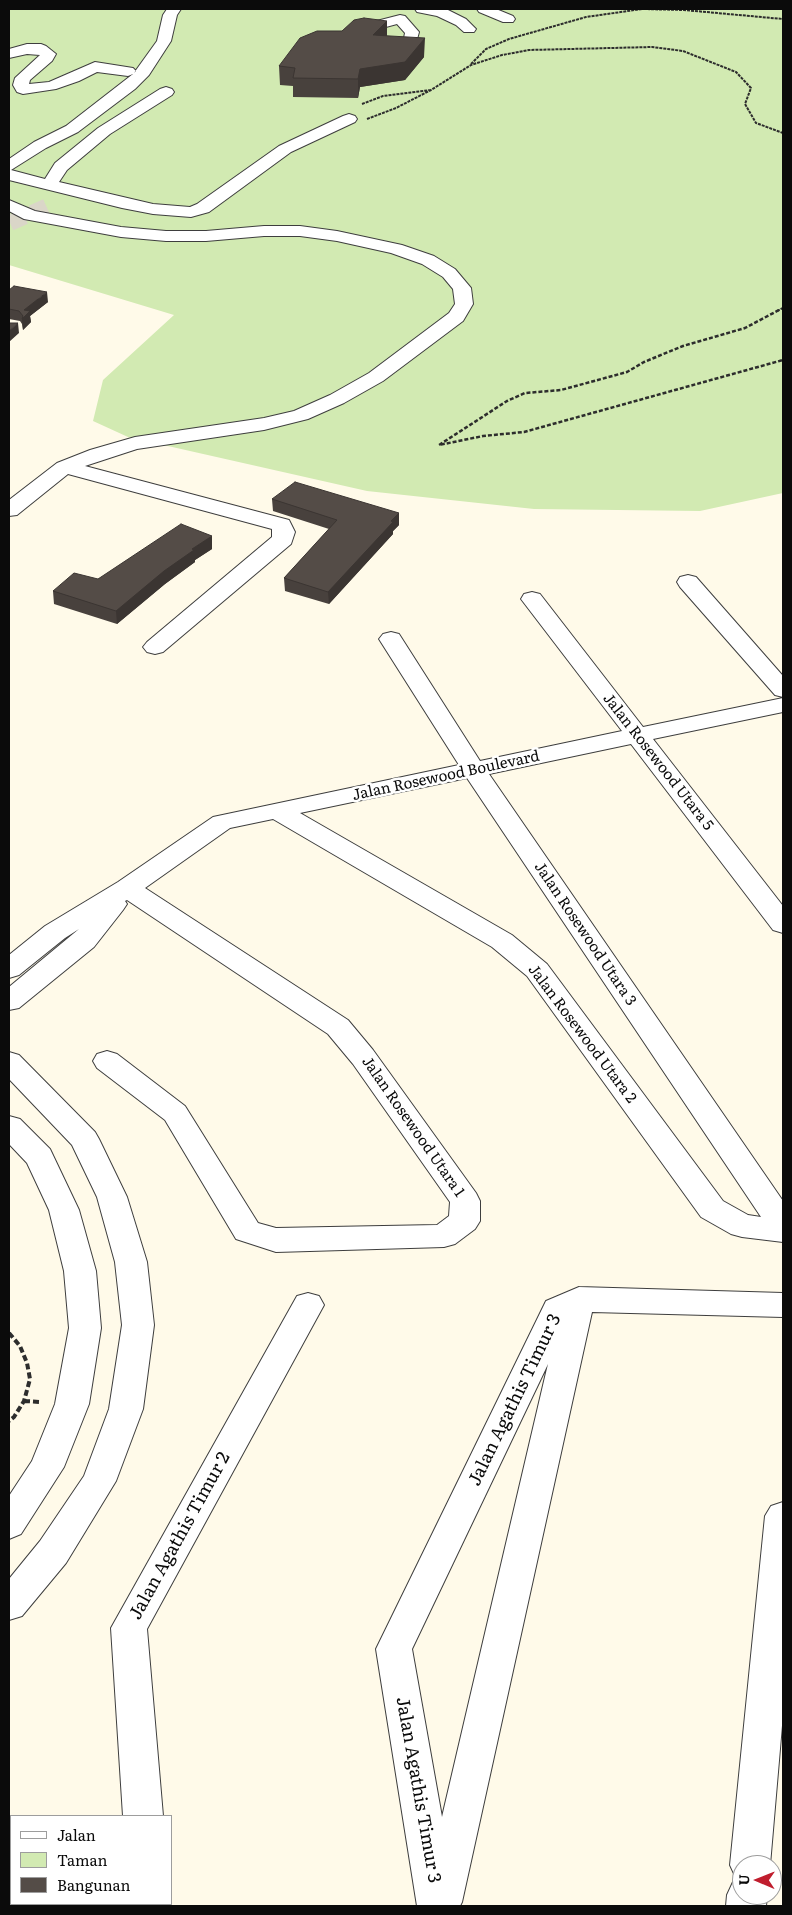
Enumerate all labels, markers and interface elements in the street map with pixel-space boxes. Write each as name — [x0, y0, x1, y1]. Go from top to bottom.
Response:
street label: Jalan Rosewood Utara 5 — [599, 690, 717, 834]
street label: Jalan Rosewood Boulevard — [351, 747, 541, 805]
street label: Jalan Rosewood Utara 3 — [530, 859, 640, 1009]
street label: Jalan Rosewood Utara 2 — [524, 961, 640, 1107]
street label: Jalan Rosewood Utara 1 — [358, 1053, 468, 1201]
street label: Jalan Agathis Timur 3 — [464, 1310, 566, 1490]
street label: Jalan Agathis Timur 2 — [125, 1449, 235, 1623]
street label: Jalan Agathis Timur 3 — [391, 1695, 445, 1885]
legend — [10, 1815, 172, 1905]
text: Jalan — [57, 1823, 96, 1846]
text: Taman — [57, 1848, 107, 1871]
north arrow — [732, 1855, 782, 1905]
text: Bangunan — [57, 1873, 130, 1896]
text: U — [733, 1874, 753, 1885]

